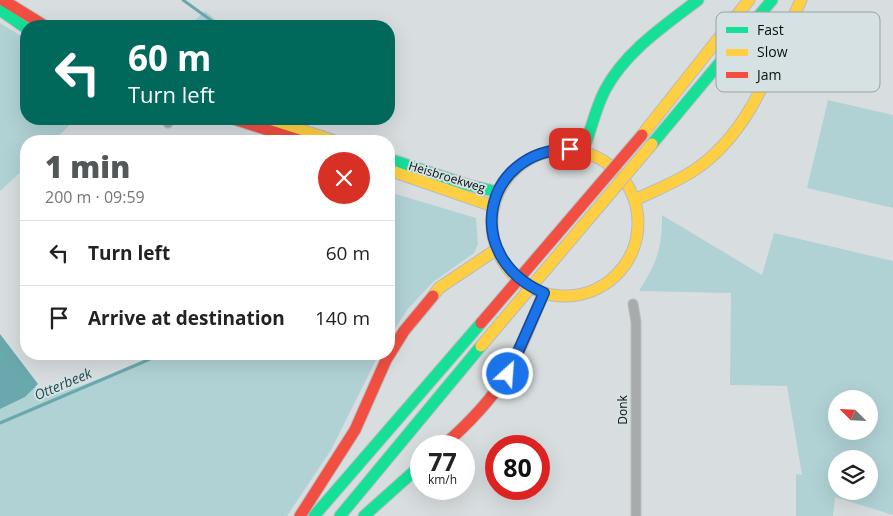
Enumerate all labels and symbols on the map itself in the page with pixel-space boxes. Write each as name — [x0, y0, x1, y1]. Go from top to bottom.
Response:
legend — [716, 12, 880, 92]
text: Fast — [757, 20, 784, 39]
text: Slow — [757, 42, 788, 61]
text: Jam — [755, 65, 782, 84]
pin — [549, 128, 591, 170]
street label: Heisbroekweg — [407, 157, 488, 196]
position arrow — [481, 347, 533, 399]
water label: Otterbeek — [31, 362, 96, 404]
north arrow — [828, 390, 878, 440]
street label: Donk — [614, 395, 631, 425]
speed limit sign: 80 — [485, 435, 550, 500]

